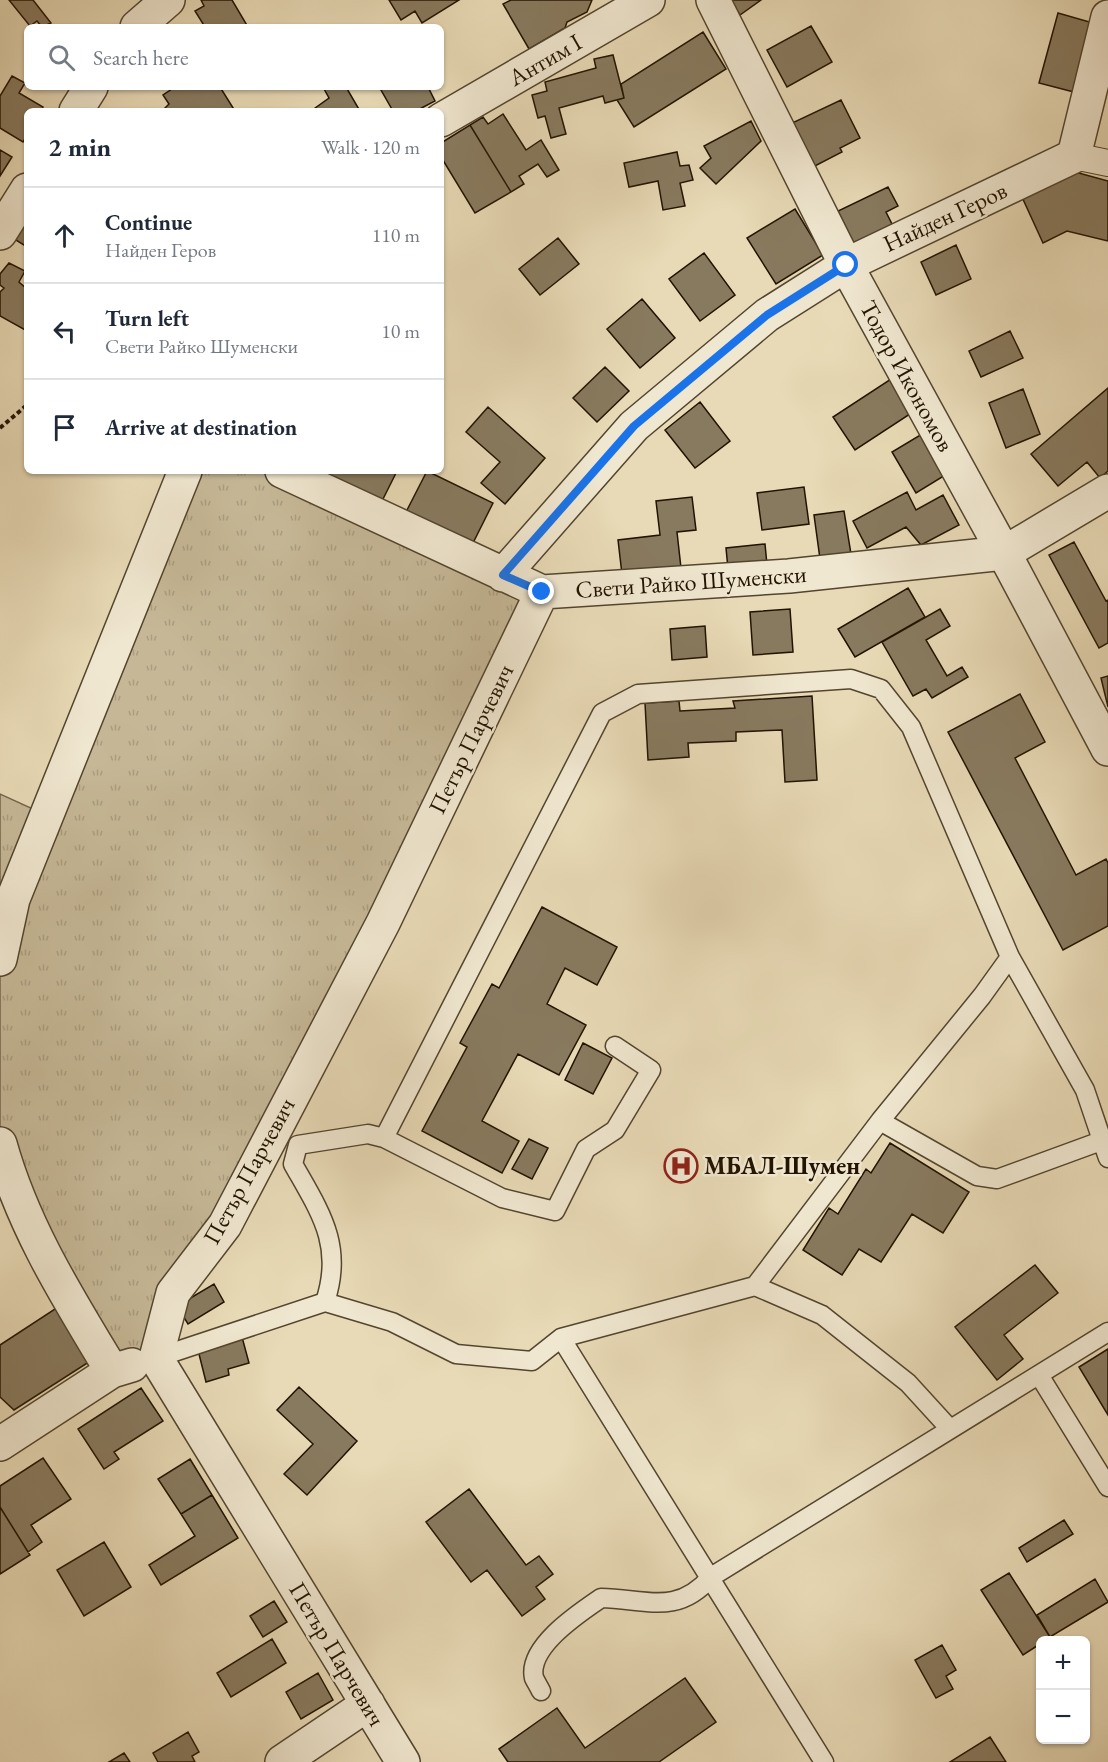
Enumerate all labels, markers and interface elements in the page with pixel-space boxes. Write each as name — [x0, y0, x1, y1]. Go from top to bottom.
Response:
search box — [24, 24, 444, 90]
street label: Антим I — [502, 26, 587, 93]
icon: search — [45, 41, 78, 74]
text: Search here — [93, 43, 188, 72]
text: 2 min — [48, 130, 111, 164]
text: Walk · 120 m — [321, 134, 420, 160]
street label: Найден Геров — [878, 174, 1012, 259]
text: Continue — [105, 208, 192, 237]
icon: ahead — [48, 219, 81, 252]
text: 110 m — [372, 222, 420, 248]
text: Найден Геров — [105, 237, 216, 263]
route start — [832, 251, 858, 277]
street label: Тодор Икономов — [853, 295, 962, 457]
text: Turn left — [105, 304, 189, 333]
icon: left — [48, 315, 81, 348]
text: 10 m — [381, 318, 420, 344]
text: Свети Райко Шуменски — [105, 333, 298, 359]
icon: arrive — [48, 411, 81, 444]
text: Arrive at destination — [105, 413, 297, 442]
street label: Свети Райко Шуменски — [574, 558, 808, 605]
route end — [528, 578, 554, 604]
street label: Петър Парчевич — [421, 659, 520, 819]
street label: Петър Парчевич — [195, 1092, 302, 1250]
hospital icon: МБАЛ-Шумен — [663, 1148, 699, 1184]
place label: МБАЛ-Шумен — [704, 1150, 860, 1182]
street label: Петър Парчевич — [282, 1576, 393, 1732]
map controls — [1036, 1636, 1090, 1744]
button: + — [1036, 1636, 1090, 1690]
button: − — [1036, 1690, 1090, 1744]

